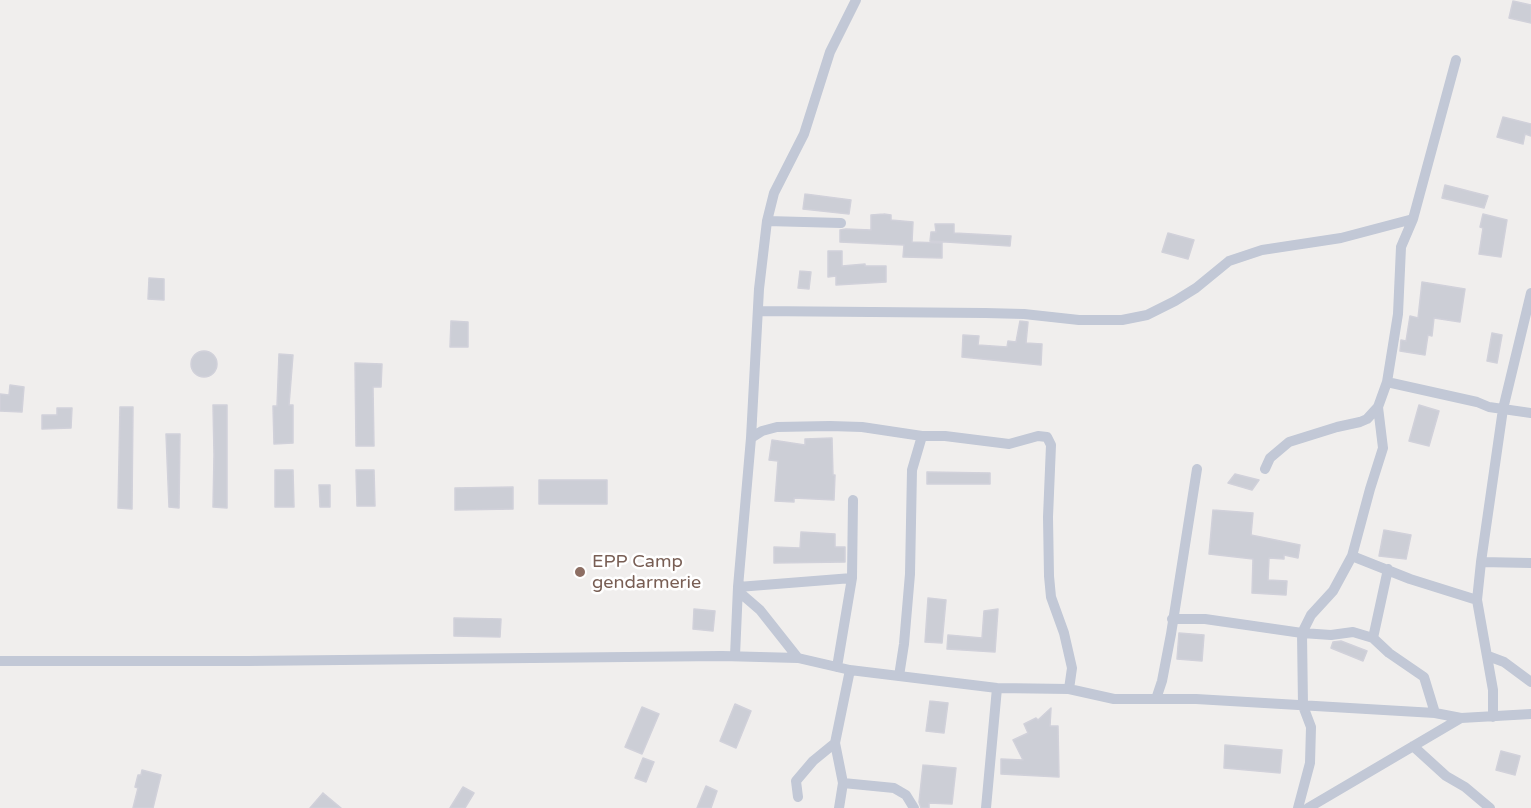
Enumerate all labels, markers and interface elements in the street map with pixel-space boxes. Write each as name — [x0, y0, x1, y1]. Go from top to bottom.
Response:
place label: EPP Camp gendarmerie — [592, 551, 701, 594]
marker: EPP Camp gendarmerie — [573, 565, 587, 579]

